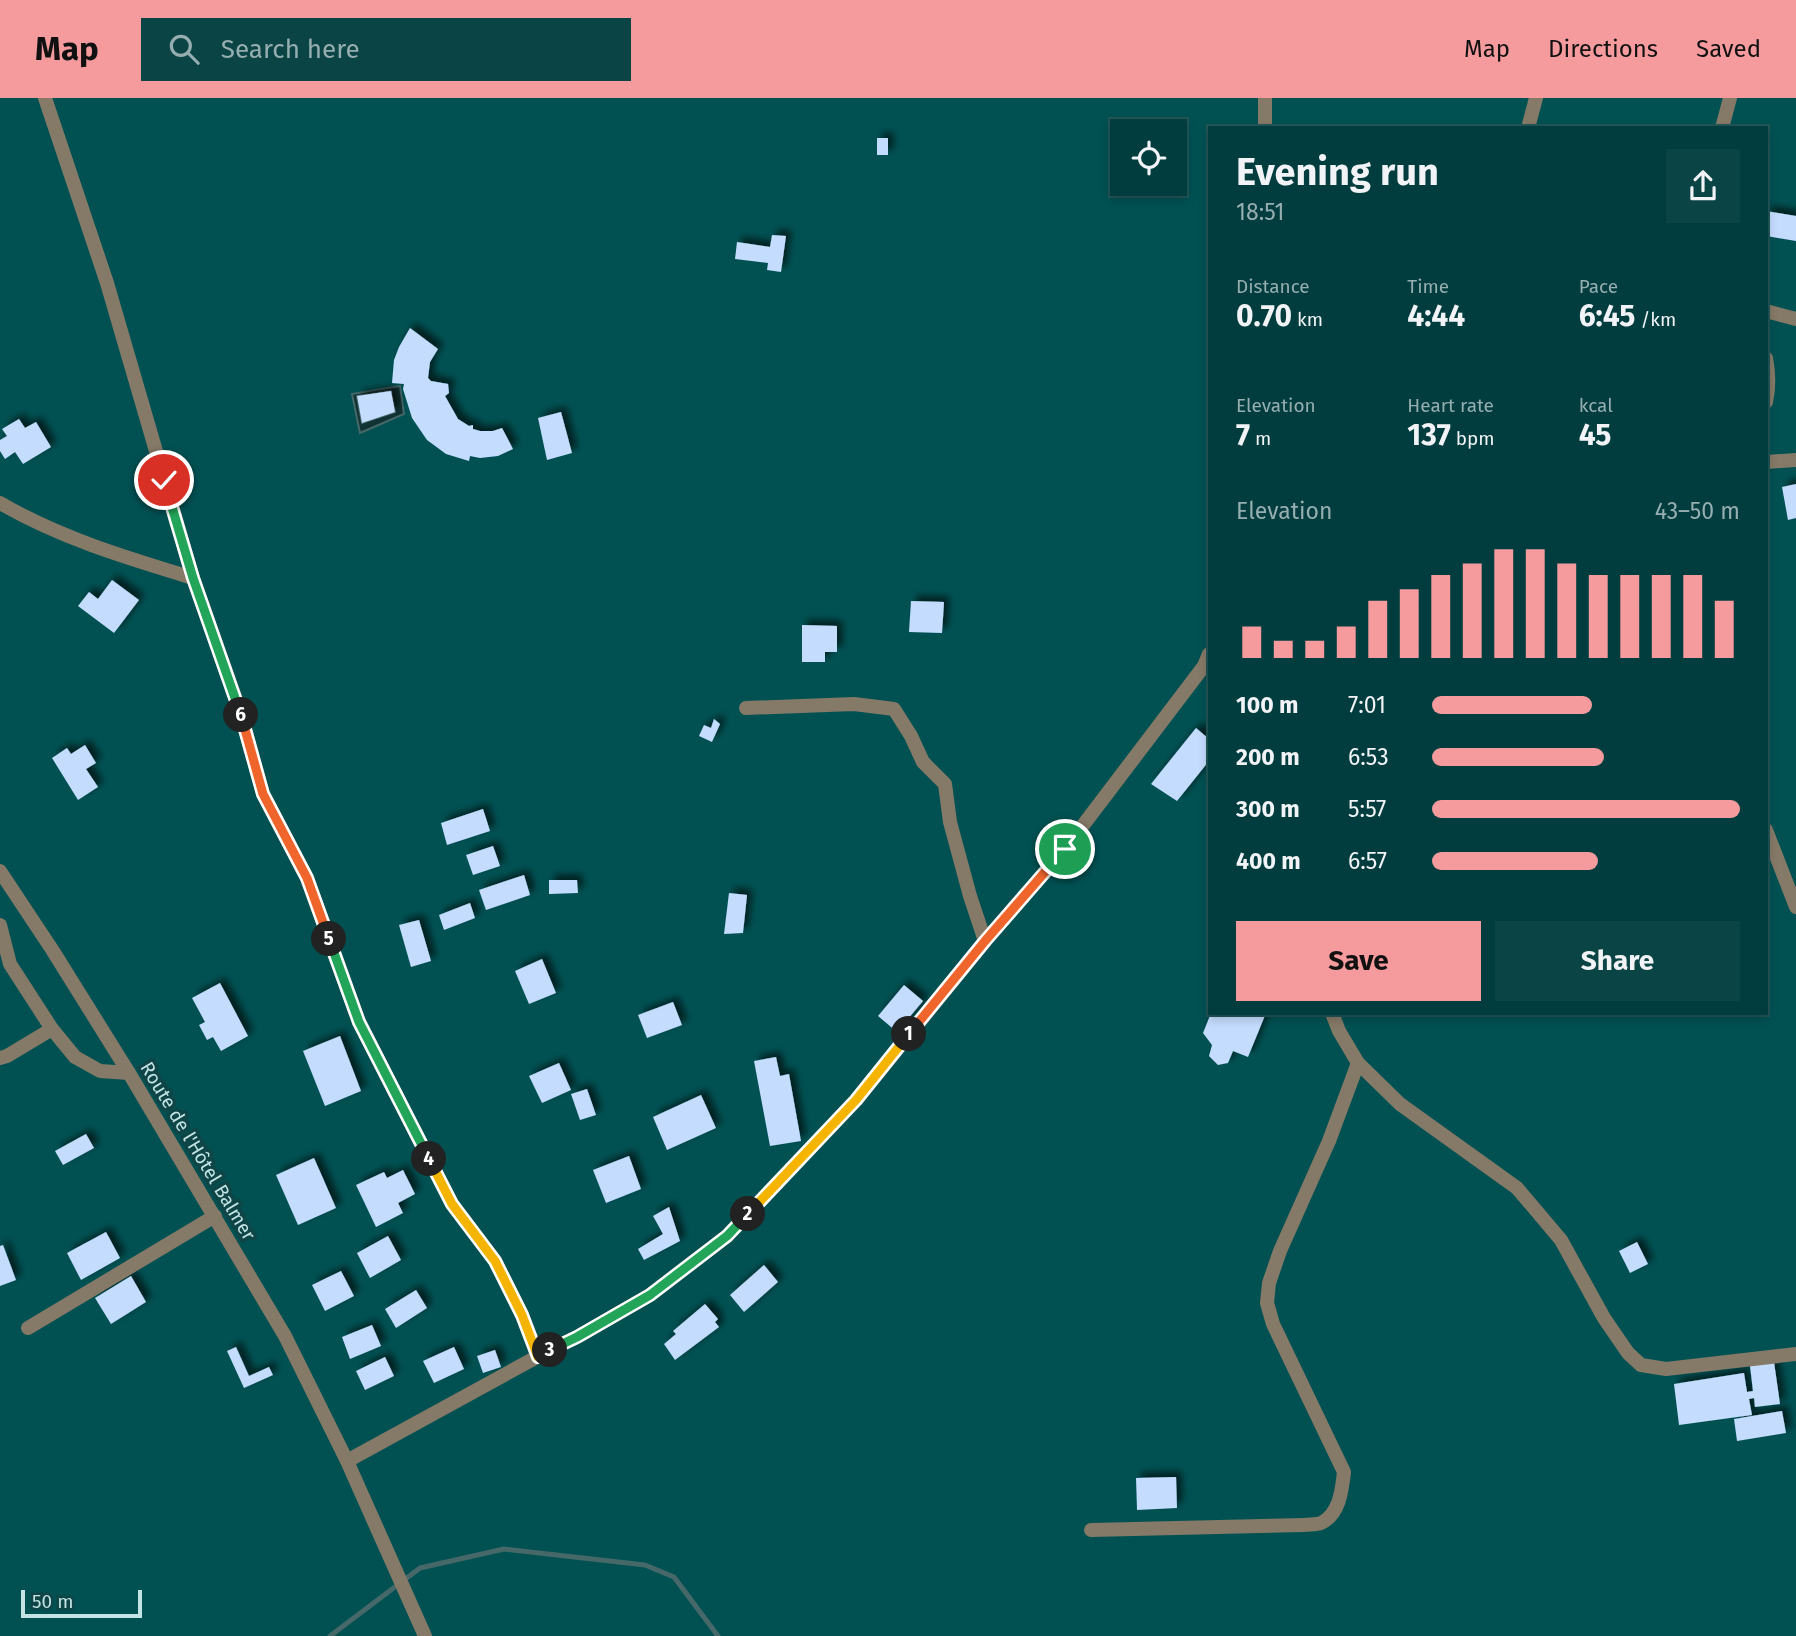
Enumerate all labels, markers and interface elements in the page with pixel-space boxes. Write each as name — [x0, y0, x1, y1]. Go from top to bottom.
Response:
search box — [141, 18, 631, 81]
text: Map — [35, 29, 99, 69]
icon: search — [165, 30, 203, 68]
text: Search here — [221, 34, 360, 65]
text: Map — [1464, 35, 1510, 63]
text: Directions — [1548, 35, 1658, 63]
text: Saved — [1696, 35, 1761, 63]
map controls — [1110, 119, 1187, 196]
button: locate — [1110, 119, 1187, 196]
text: Evening run — [1236, 149, 1439, 195]
button: share — [1666, 149, 1740, 223]
text: 18:51 — [1236, 198, 1285, 226]
text: Distance — [1236, 275, 1310, 298]
text: Time — [1407, 275, 1449, 298]
text: Pace — [1579, 275, 1618, 298]
text: 0.70 — [1236, 298, 1292, 334]
text: 4:44 — [1407, 298, 1465, 334]
text: 6:45 — [1579, 298, 1635, 334]
text: km — [1292, 308, 1323, 331]
text: /km — [1635, 308, 1676, 331]
text: Elevation — [1236, 394, 1316, 417]
text: Heart rate — [1407, 394, 1494, 417]
text: kcal — [1579, 394, 1613, 417]
text: 7 — [1236, 417, 1250, 453]
text: 137 — [1407, 417, 1451, 453]
text: 45 — [1579, 417, 1611, 453]
text: m — [1250, 427, 1271, 450]
text: bpm — [1451, 427, 1495, 450]
pin — [134, 450, 194, 510]
icon: check — [145, 461, 183, 499]
text: Elevation — [1236, 497, 1332, 525]
text: 43–50 m — [1655, 497, 1740, 525]
text: 100 m — [1236, 691, 1298, 719]
text: 7:01 — [1348, 691, 1386, 719]
pin: 6 — [224, 698, 258, 732]
text: 6 — [235, 703, 246, 726]
text: 200 m — [1236, 743, 1300, 771]
text: 6:53 — [1348, 743, 1389, 771]
text: 300 m — [1236, 795, 1300, 823]
text: 5:57 — [1348, 795, 1386, 823]
pin — [1035, 819, 1095, 879]
icon: arrive — [1046, 830, 1084, 868]
text: 400 m — [1236, 847, 1301, 875]
text: 6:57 — [1348, 847, 1387, 875]
button: Save — [1236, 921, 1481, 1001]
button: Share — [1495, 921, 1740, 1001]
pin: 5 — [312, 922, 346, 956]
text: 5 — [323, 927, 334, 950]
pin: 1 — [892, 1016, 926, 1052]
text: 1 — [904, 1022, 913, 1045]
street label: Route de l'Hôtel Balmer — [136, 1058, 261, 1245]
pin: 4 — [412, 1142, 446, 1176]
text: 4 — [423, 1147, 434, 1170]
pin: 2 — [730, 1196, 766, 1232]
text: 2 — [743, 1202, 752, 1225]
pin: 3 — [532, 1332, 568, 1368]
text: 3 — [545, 1338, 554, 1361]
scale bar — [21, 1587, 142, 1619]
text: 50 m — [32, 1590, 73, 1613]

